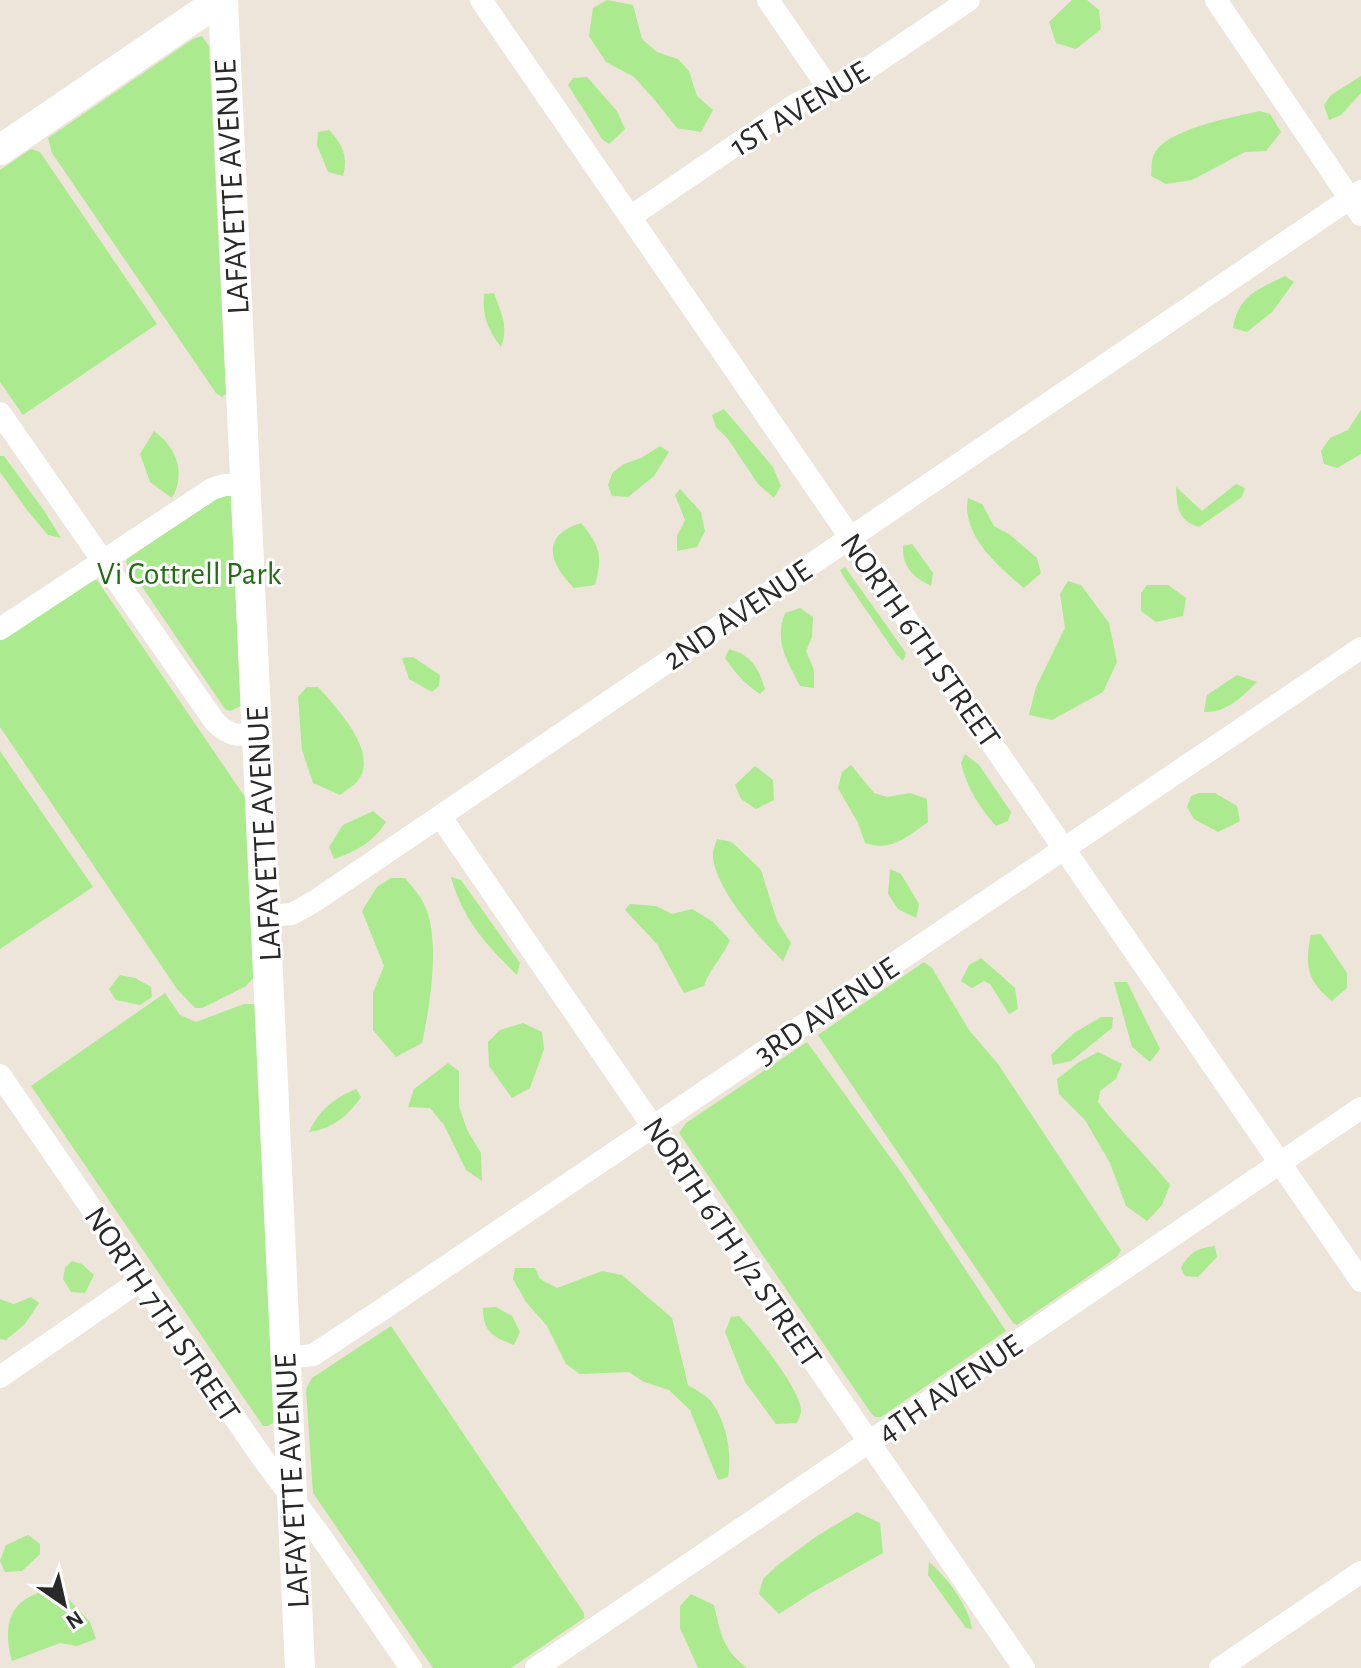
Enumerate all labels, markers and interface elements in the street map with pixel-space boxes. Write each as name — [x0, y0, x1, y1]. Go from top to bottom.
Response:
street label: 1ST AVENUE — [725, 55, 874, 163]
street label: LAFAYETTE AVENUE — [209, 59, 255, 315]
street label: NORTH 6TH STREET — [834, 528, 1006, 754]
street label: 2ND AVENUE — [658, 554, 817, 676]
park label: Vi Cottrell Park — [97, 558, 282, 590]
street label: LAFAYETTE AVENUE — [241, 706, 287, 962]
street label: 3RD AVENUE — [749, 951, 904, 1070]
street label: NORTH 6TH 1/2 STREET — [637, 1112, 828, 1373]
street label: NORTH 7TH STREET — [79, 1201, 246, 1428]
street label: 4TH AVENUE — [871, 1329, 1028, 1449]
street label: LAFAYETTE AVENUE — [269, 1353, 315, 1609]
north arrow — [24, 1564, 104, 1644]
text: N — [62, 1606, 87, 1633]

